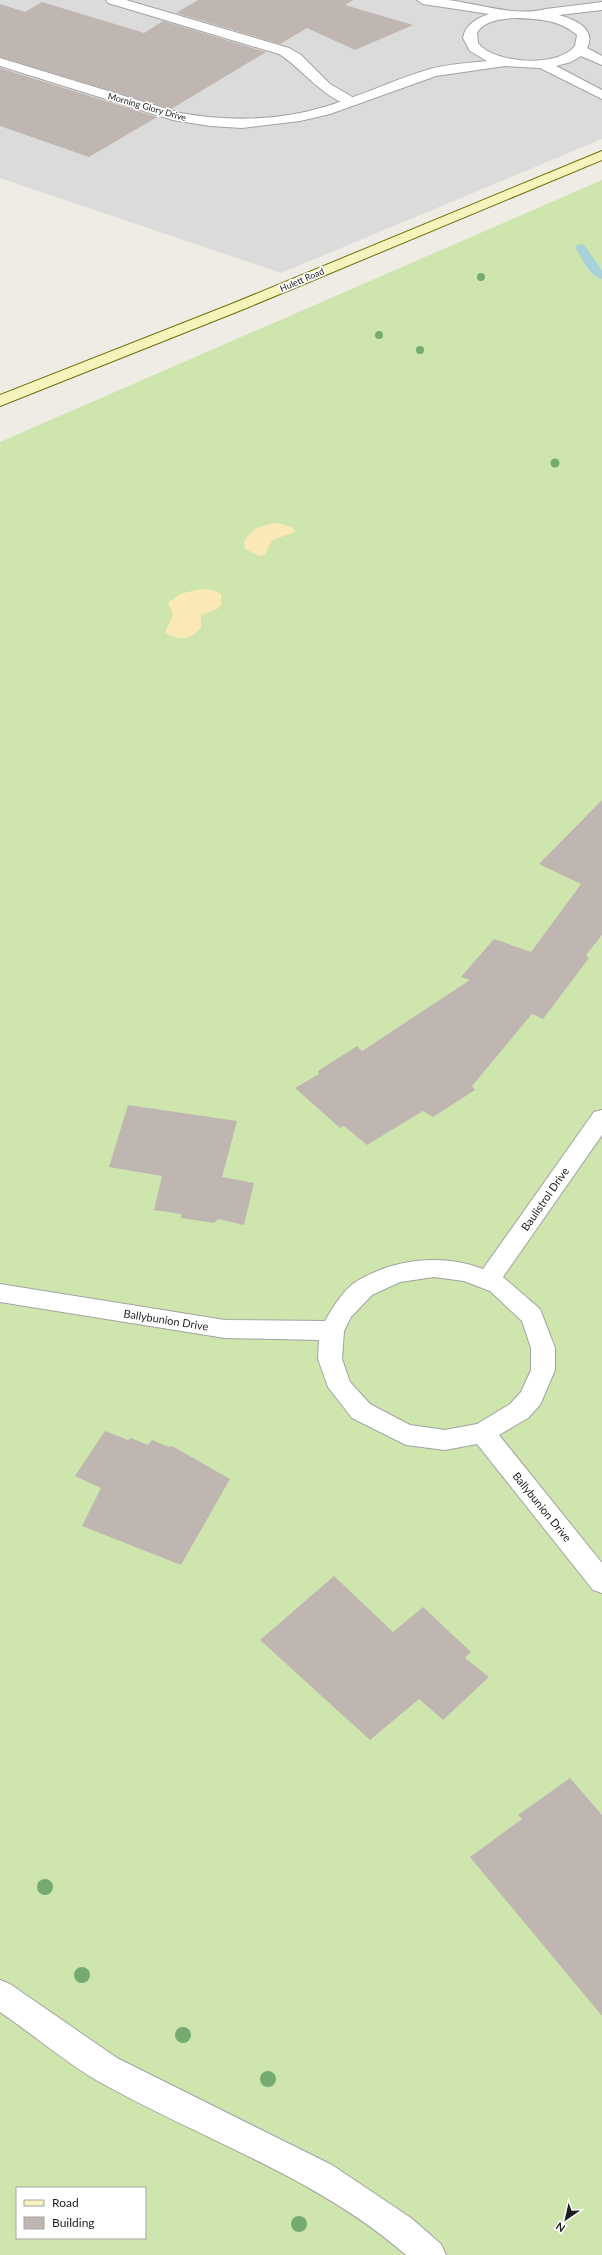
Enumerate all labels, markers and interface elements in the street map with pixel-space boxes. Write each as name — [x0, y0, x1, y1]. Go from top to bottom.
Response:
street label: Morning Glory Drive — [107, 90, 188, 123]
street label: Hulett Road — [278, 265, 326, 294]
street label: Baulistrol Drive — [518, 1164, 571, 1233]
street label: Ballybunion Drive — [123, 1306, 210, 1333]
street label: Ballybunion Drive — [510, 1469, 575, 1544]
legend — [16, 2187, 146, 2239]
text: Road — [52, 2195, 79, 2210]
north arrow — [546, 2199, 586, 2239]
text: Building — [52, 2215, 95, 2230]
text: N — [553, 2220, 567, 2235]

